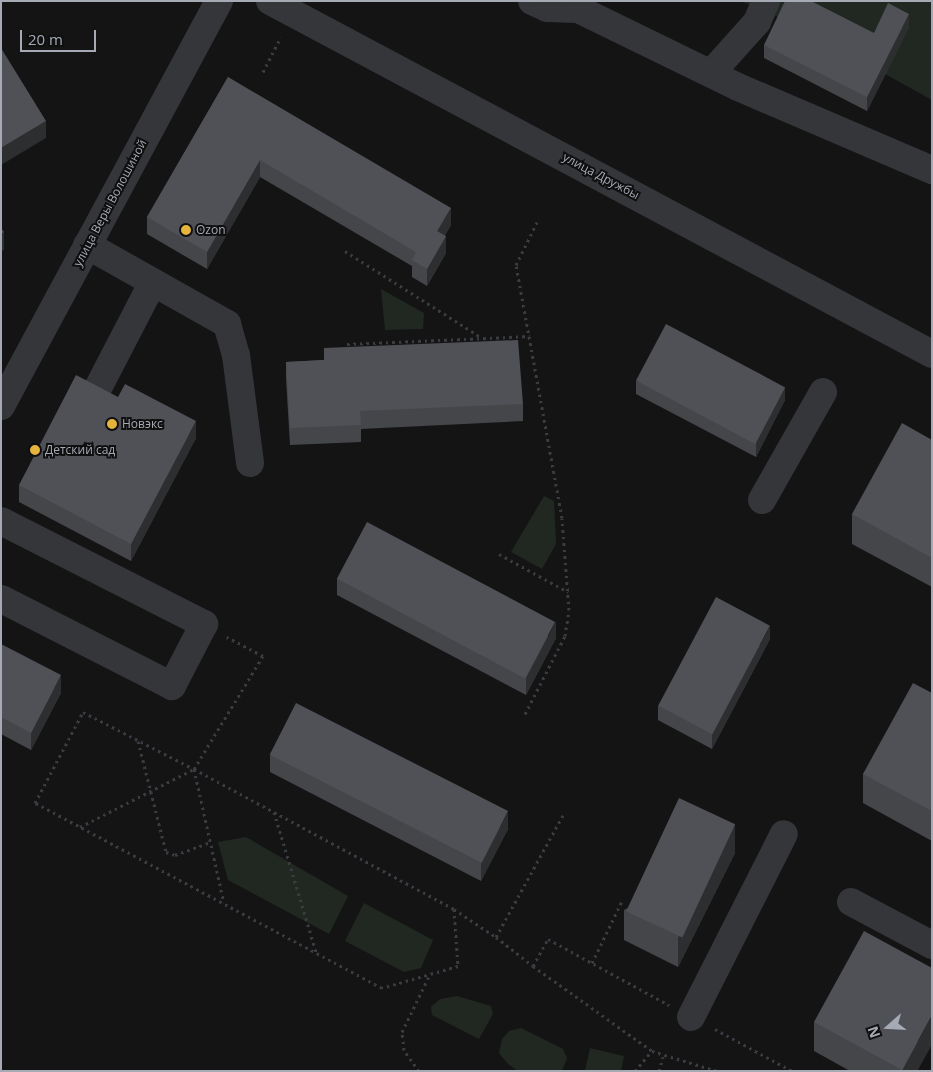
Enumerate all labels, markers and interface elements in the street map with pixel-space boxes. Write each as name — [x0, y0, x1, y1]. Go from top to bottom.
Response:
scale bar — [22, 20, 99, 52]
text: 20 m — [28, 29, 63, 49]
street label: улица Веры Волошиной — [70, 137, 150, 269]
street label: улица Дружбы — [560, 150, 642, 202]
place label: Ozon — [196, 223, 226, 237]
marker: Ozon — [180, 224, 192, 236]
place label: Новэкс — [122, 417, 163, 431]
marker: Новэкс — [106, 418, 118, 430]
place label: Детский сад — [45, 443, 115, 457]
marker: Детский сад — [29, 444, 41, 456]
north arrow — [863, 1002, 913, 1052]
text: N — [863, 1024, 884, 1041]

